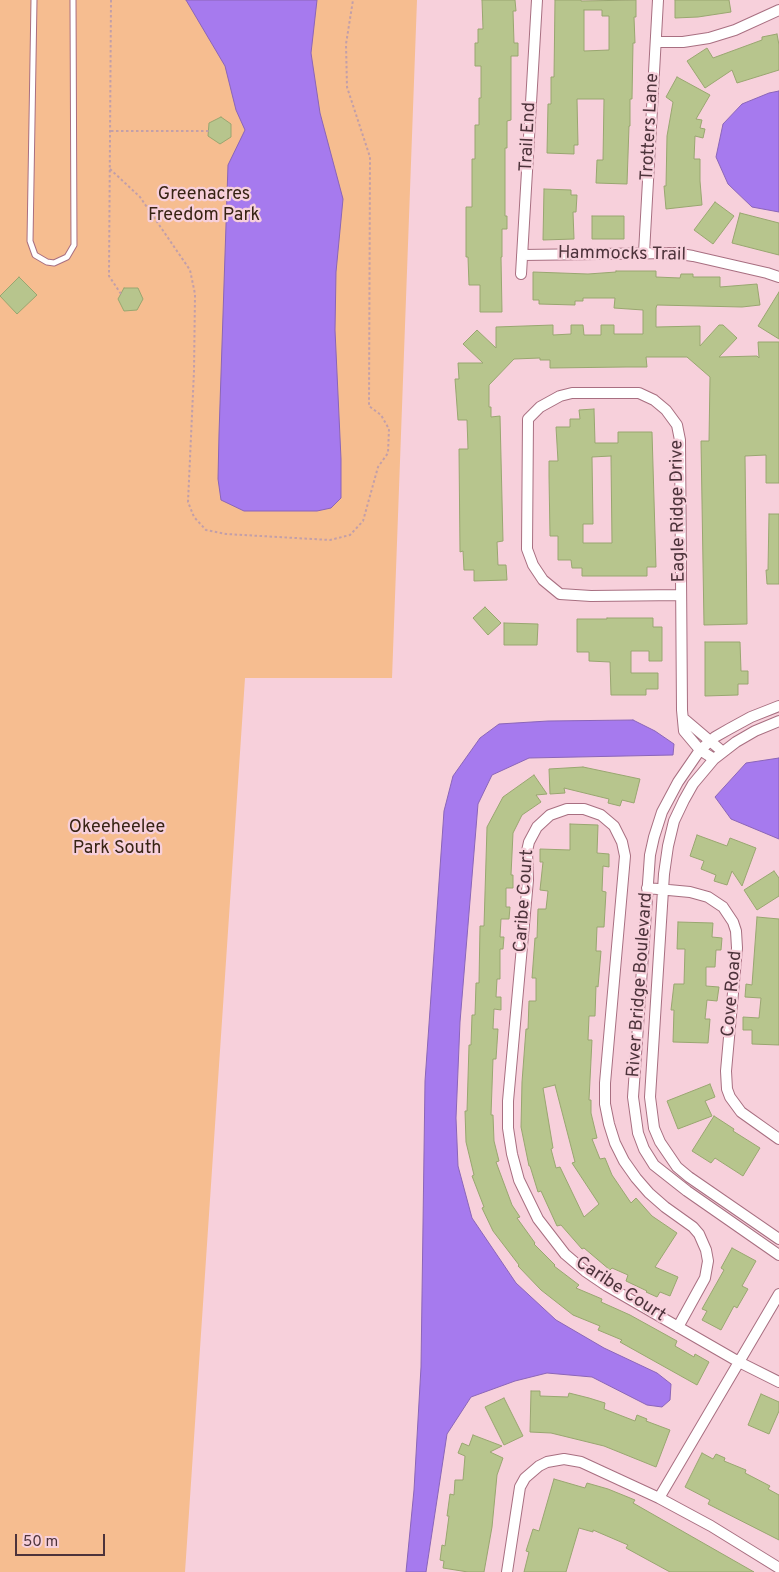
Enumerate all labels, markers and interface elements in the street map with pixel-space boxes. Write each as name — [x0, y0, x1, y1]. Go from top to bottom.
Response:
street label: Trotters Lane — [637, 73, 665, 181]
street label: Trail End — [516, 102, 542, 172]
park label: Greenacres Freedom Park — [148, 184, 260, 226]
street label: Hammocks Trail — [558, 243, 686, 267]
street label: Eagle Ridge Drive — [667, 440, 691, 582]
park label: Okeeheelee Park South — [69, 817, 165, 860]
street label: Caribe Court — [511, 849, 539, 953]
street label: River Bridge Boulevard — [624, 892, 658, 1078]
street label: Cove Road — [718, 950, 748, 1038]
street label: Caribe Court — [571, 1253, 669, 1327]
scale bar — [18, 1524, 108, 1556]
text: 50 m — [23, 1533, 58, 1552]

